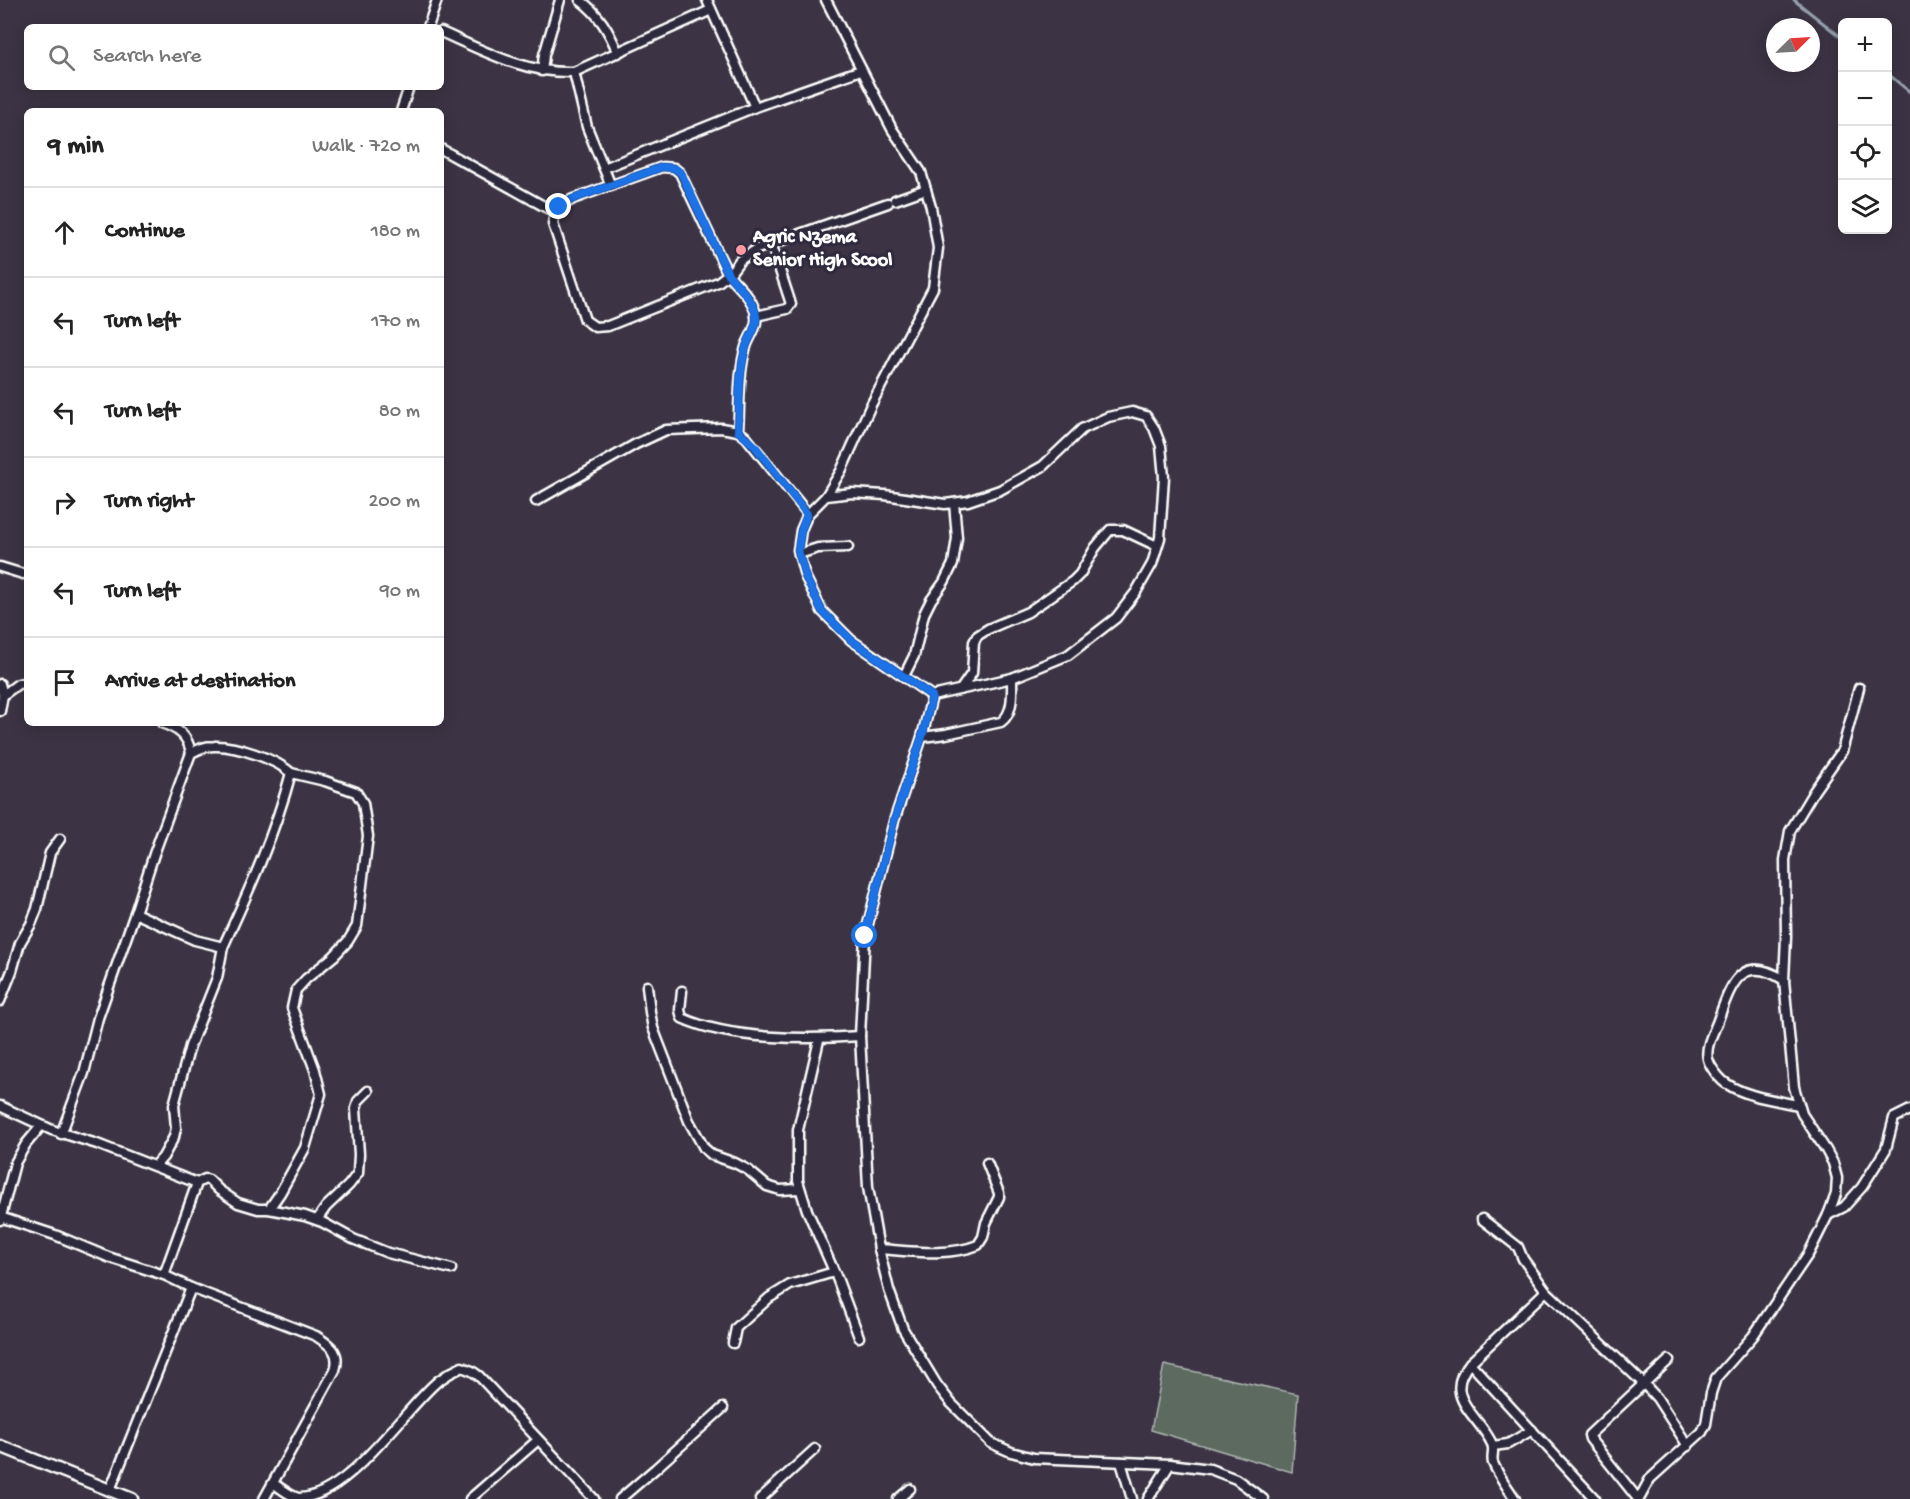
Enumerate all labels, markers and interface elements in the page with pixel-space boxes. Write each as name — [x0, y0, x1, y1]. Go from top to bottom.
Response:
north arrow — [1766, 18, 1820, 72]
map controls — [1838, 18, 1892, 234]
button: + — [1838, 18, 1892, 72]
search box — [24, 24, 444, 90]
icon: search — [45, 41, 78, 74]
text: Search here — [93, 44, 201, 70]
button: − — [1838, 72, 1892, 126]
button: locate — [1838, 126, 1892, 180]
text: 9 min — [48, 132, 104, 163]
text: Walk · 720 m — [312, 136, 420, 159]
button: layers — [1838, 180, 1892, 234]
route end — [545, 193, 571, 219]
icon: ahead — [48, 216, 81, 249]
text: Continue — [105, 219, 185, 245]
text: 180 m — [371, 221, 420, 244]
place label: Agric Nzema Senior High Scool — [752, 227, 893, 273]
marker: Agric Nzema Senior High Scool — [734, 243, 748, 257]
icon: left — [48, 306, 81, 339]
text: Turn left — [105, 309, 179, 335]
text: 170 m — [371, 311, 420, 334]
icon: left — [48, 396, 81, 429]
text: Turn left — [105, 399, 179, 425]
text: 80 m — [379, 401, 420, 424]
icon: right — [48, 486, 81, 519]
text: Turn right — [105, 489, 193, 515]
text: 200 m — [369, 491, 420, 514]
icon: left — [48, 576, 81, 609]
text: Turn left — [105, 579, 179, 605]
text: 90 m — [380, 581, 420, 604]
icon: arrive — [48, 666, 81, 699]
text: Arrive at destination — [105, 669, 295, 695]
route start — [851, 922, 877, 948]

